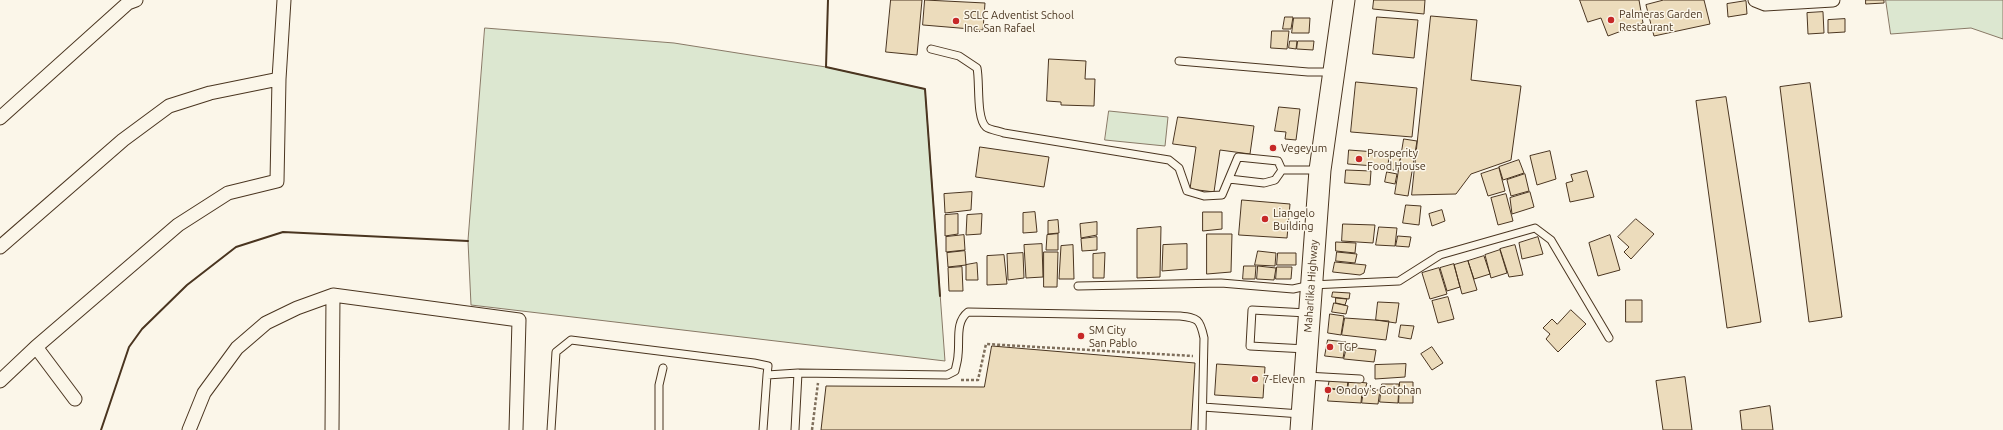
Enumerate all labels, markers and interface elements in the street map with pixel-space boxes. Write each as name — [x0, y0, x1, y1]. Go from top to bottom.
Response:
place label: Palmeras Garden Restaurant — [1619, 7, 1703, 33]
place label: SCLC Adventist School Inc. San Rafael — [964, 8, 1074, 34]
marker: Palmeras Garden Restaurant — [1606, 15, 1616, 25]
marker: SCLC Adventist School Inc. San Rafael — [951, 16, 961, 26]
place label: Vegeyum — [1281, 141, 1327, 155]
marker: Vegeyum — [1268, 143, 1278, 153]
place label: Prosperity Food House — [1367, 146, 1426, 172]
marker: Prosperity Food House — [1354, 154, 1364, 164]
place label: Liangelo Building — [1273, 206, 1315, 232]
marker: Liangelo Building — [1260, 214, 1270, 224]
street label: Maharlika Highway — [1301, 239, 1321, 333]
place label: SM City San Pablo — [1089, 323, 1137, 349]
marker: SM City San Pablo — [1076, 331, 1086, 341]
place label: TGP — [1338, 340, 1358, 354]
marker: TGP — [1325, 342, 1335, 352]
place label: 7-Eleven — [1263, 372, 1305, 386]
marker: 7-Eleven — [1250, 374, 1260, 384]
place label: Ondoy's Gotohan — [1336, 383, 1422, 397]
marker: Ondoy's Gotohan — [1323, 385, 1333, 395]

